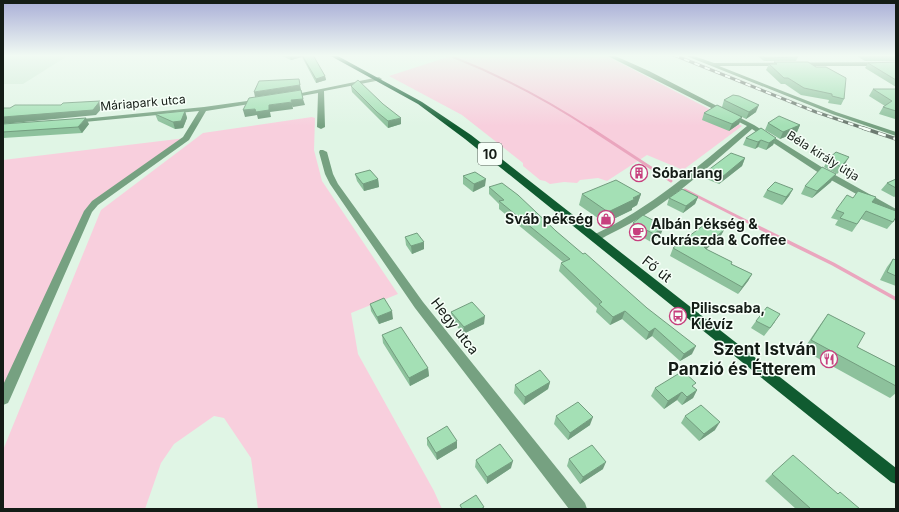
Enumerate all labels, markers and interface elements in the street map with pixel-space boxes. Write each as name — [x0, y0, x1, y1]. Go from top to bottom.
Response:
street label: Máriapark utca — [100, 91, 186, 114]
street label: Béla király útja — [784, 127, 862, 184]
road number: 10 — [478, 143, 502, 165]
building icon: Sóbarlang — [629, 163, 649, 183]
place label: Sóbarlang — [652, 164, 722, 181]
shop icon: Sváb pékség — [596, 209, 616, 229]
place label: Sváb pékség — [505, 210, 593, 227]
place label: Albán Pékség & Cukrászda & Coffee — [651, 215, 786, 248]
cafe icon: Albán Pékség & Cukrászda & Coffee — [628, 222, 648, 242]
street label: Fő út — [639, 252, 676, 286]
street label: Hegy utca — [428, 294, 483, 358]
place label: Piliscsaba, Klévíz — [691, 299, 765, 332]
bus stop icon: Piliscsaba, Klévíz — [668, 306, 688, 326]
place label: Szent István Panzió és Étterem — [668, 339, 816, 379]
restaurant icon: Szent István Panzió és Étterem — [819, 349, 839, 369]

